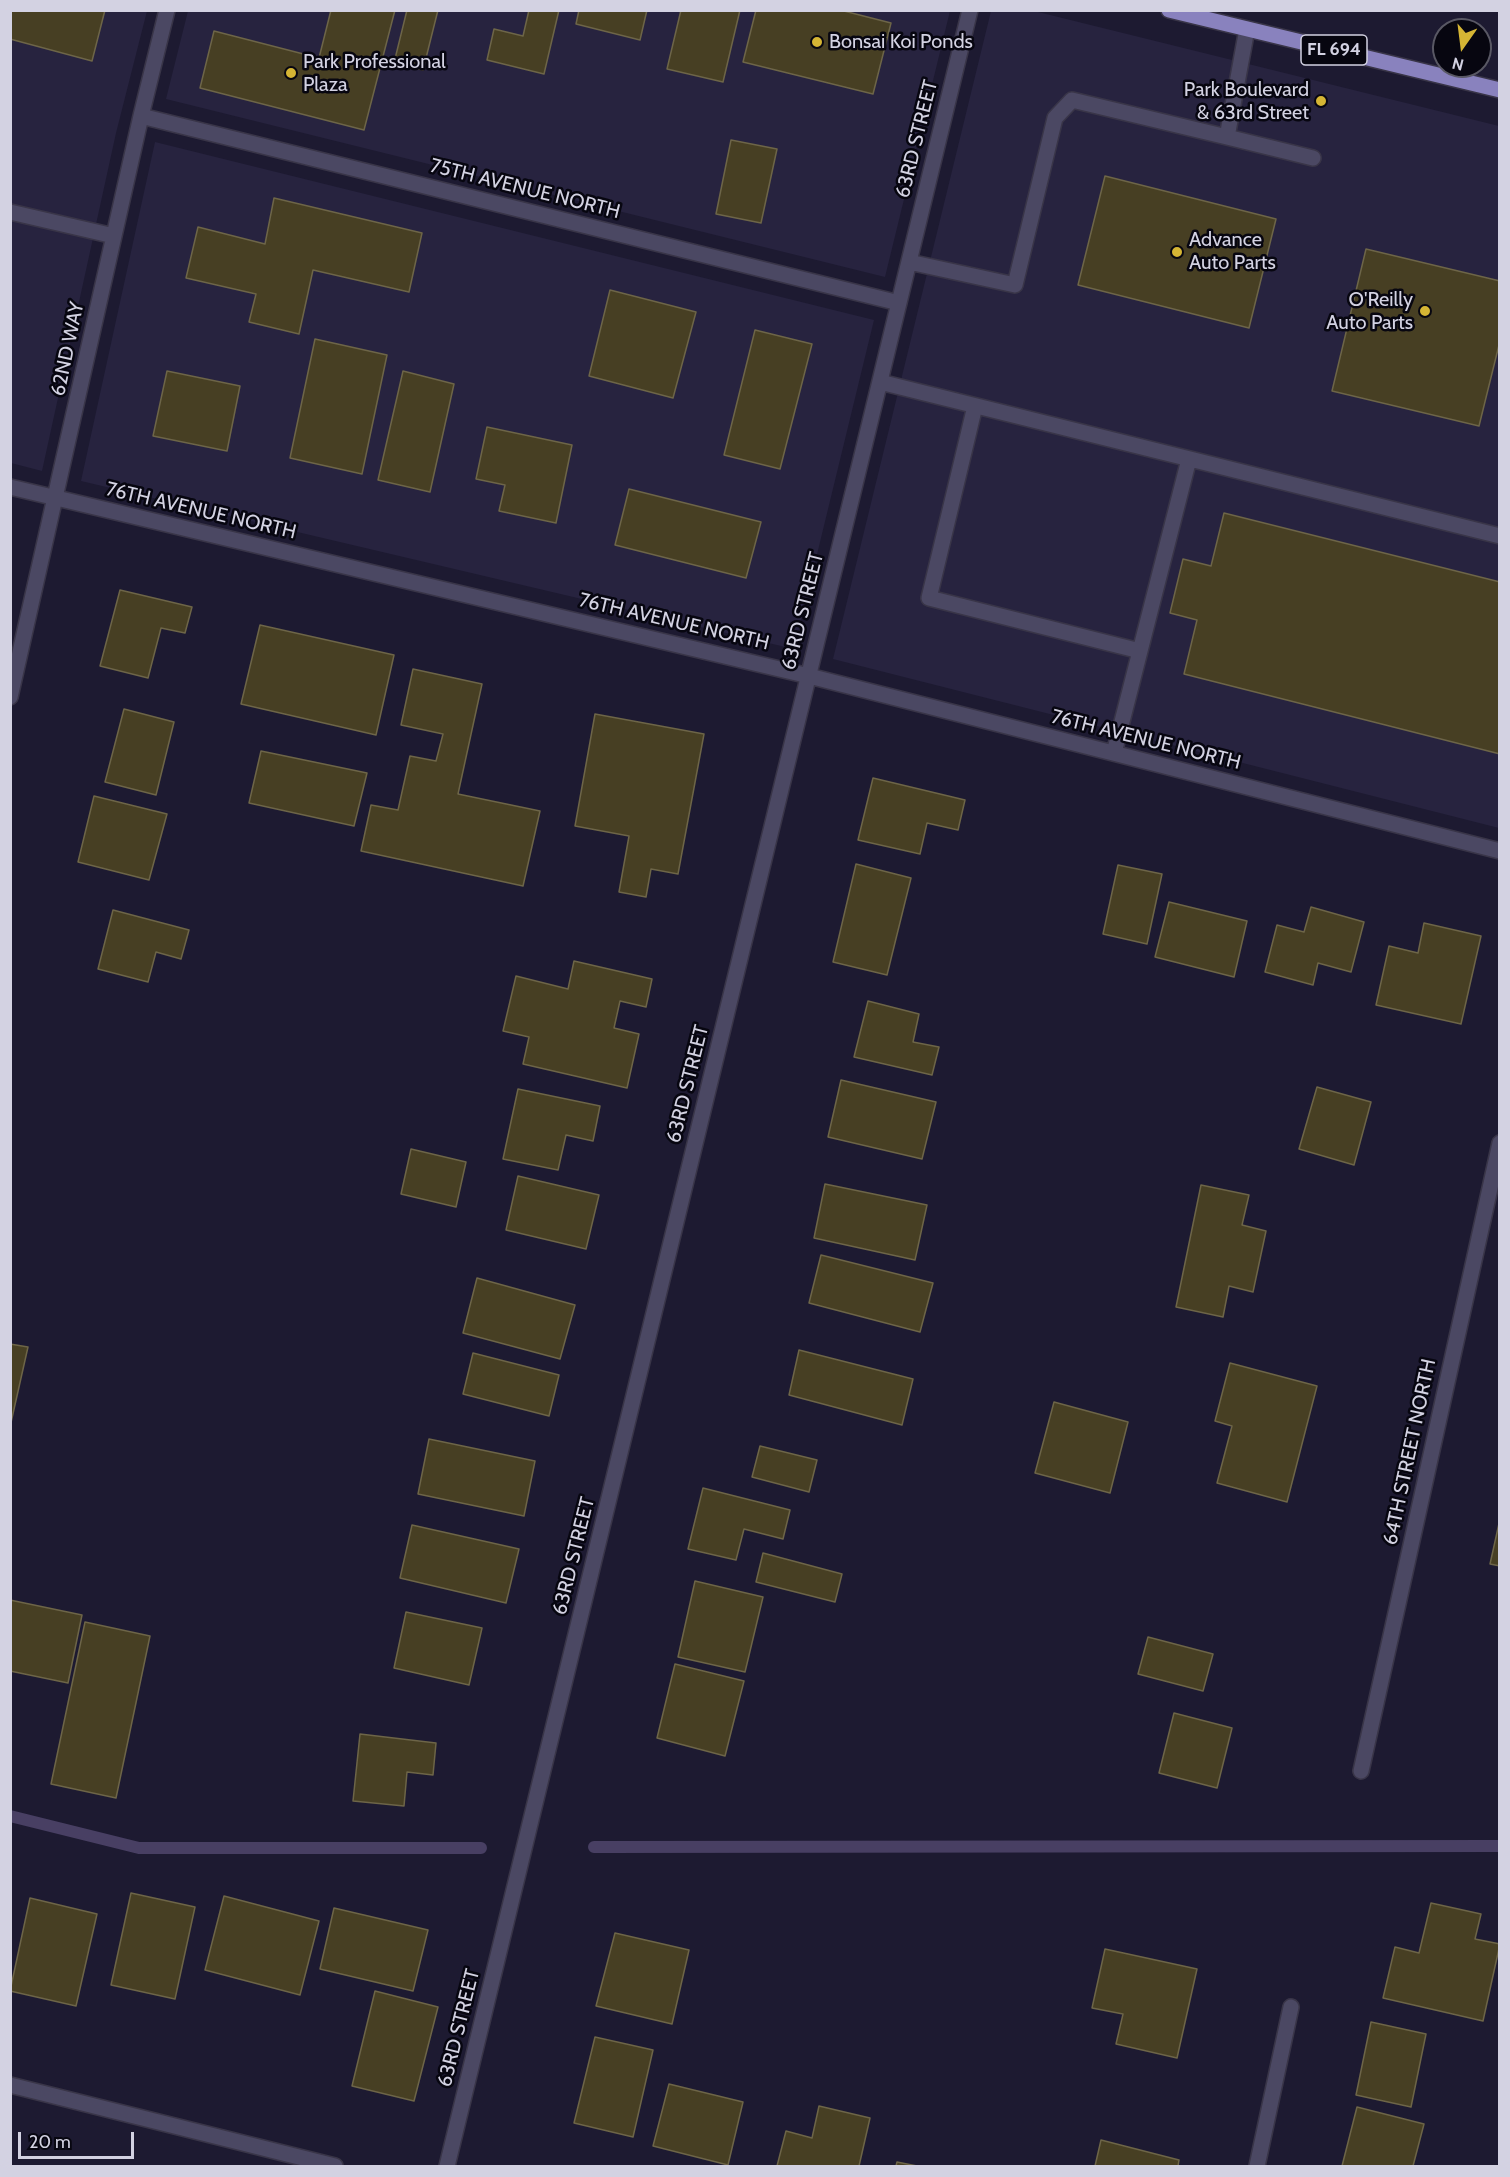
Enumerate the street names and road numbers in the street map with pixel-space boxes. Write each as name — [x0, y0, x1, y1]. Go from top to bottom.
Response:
road number: FL 694 — [1301, 35, 1367, 65]
street label: 63RD STREET — [891, 78, 943, 200]
street label: 75TH AVENUE NORTH — [428, 154, 622, 224]
street label: 62ND WAY — [46, 300, 90, 398]
street label: 76TH AVENUE NORTH — [104, 477, 298, 545]
street label: 63RD STREET — [777, 550, 829, 672]
street label: 76TH AVENUE NORTH — [577, 588, 771, 656]
street label: 76TH AVENUE NORTH — [1049, 705, 1243, 775]
street label: 63RD STREET — [662, 1023, 714, 1145]
street label: 64TH STREET NORTH — [1379, 1357, 1441, 1547]
street label: 63RD STREET — [548, 1495, 600, 1617]
street label: 63RD STREET — [433, 1967, 485, 2089]

